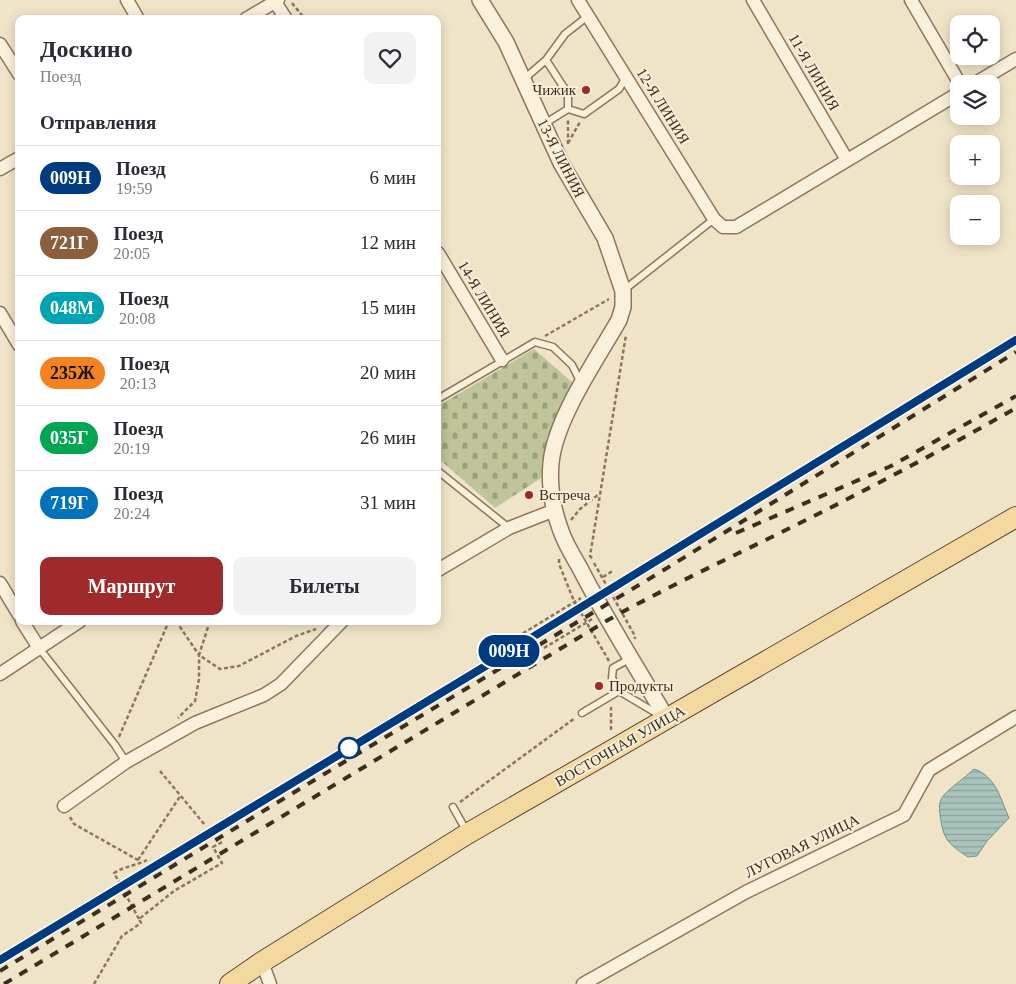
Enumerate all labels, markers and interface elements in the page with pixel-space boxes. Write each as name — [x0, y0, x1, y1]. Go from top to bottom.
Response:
map controls — [950, 15, 1000, 245]
button: locate — [950, 15, 1000, 65]
street label: 11-Я ЛИНИЯ — [786, 31, 842, 113]
button: heart — [364, 32, 416, 84]
text: Доскино — [40, 36, 133, 62]
street label: 12-Я ЛИНИЯ — [633, 65, 693, 147]
text: Поезд — [40, 68, 81, 85]
button: layers — [950, 75, 1000, 125]
place label: Чижик — [533, 82, 577, 98]
marker: Чижик — [580, 84, 592, 96]
text: Отправления — [40, 112, 156, 133]
street label: 13-Я ЛИНИЯ — [534, 116, 588, 200]
button: + — [950, 135, 1000, 185]
text: Поезд — [116, 158, 166, 179]
text: 6 мин — [369, 167, 416, 188]
text: 009Н — [50, 168, 91, 188]
text: 19:59 — [116, 180, 152, 197]
button: − — [950, 195, 1000, 245]
text: Поезд — [113, 223, 163, 244]
text: 12 мин — [360, 232, 416, 253]
text: 721Г — [50, 233, 88, 253]
text: 20:05 — [113, 245, 150, 262]
street label: 14-Я ЛИНИЯ — [455, 258, 513, 340]
text: Поезд — [119, 288, 169, 309]
text: 15 мин — [360, 297, 416, 318]
text: 048М — [50, 298, 94, 318]
text: 20:08 — [119, 310, 155, 327]
text: Поезд — [120, 353, 169, 374]
text: 20 мин — [360, 362, 416, 383]
text: 235Ж — [50, 363, 95, 383]
text: 20:13 — [120, 375, 156, 392]
text: Поезд — [113, 418, 163, 439]
text: 26 мин — [360, 427, 416, 448]
text: 035Г — [50, 428, 88, 448]
text: 20:19 — [113, 440, 150, 457]
text: Поезд — [113, 483, 163, 504]
place label: Встреча — [539, 487, 591, 503]
marker: Встреча — [523, 489, 535, 501]
text: 31 мин — [360, 492, 416, 513]
text: 719Г — [50, 493, 88, 513]
text: 20:24 — [113, 505, 150, 522]
button: Маршрут — [40, 557, 223, 615]
button: Билеты — [233, 557, 416, 615]
line badge: 009Н — [474, 635, 544, 667]
text: 009Н — [488, 641, 530, 661]
place label: Продукты — [609, 678, 673, 694]
marker: Продукты — [593, 680, 605, 692]
street label: ВОСТОЧНАЯ УЛИЦА — [552, 702, 688, 790]
unlabelled marker — [338, 737, 360, 759]
street label: ЛУГОВАЯ УЛИЦА — [742, 811, 862, 881]

